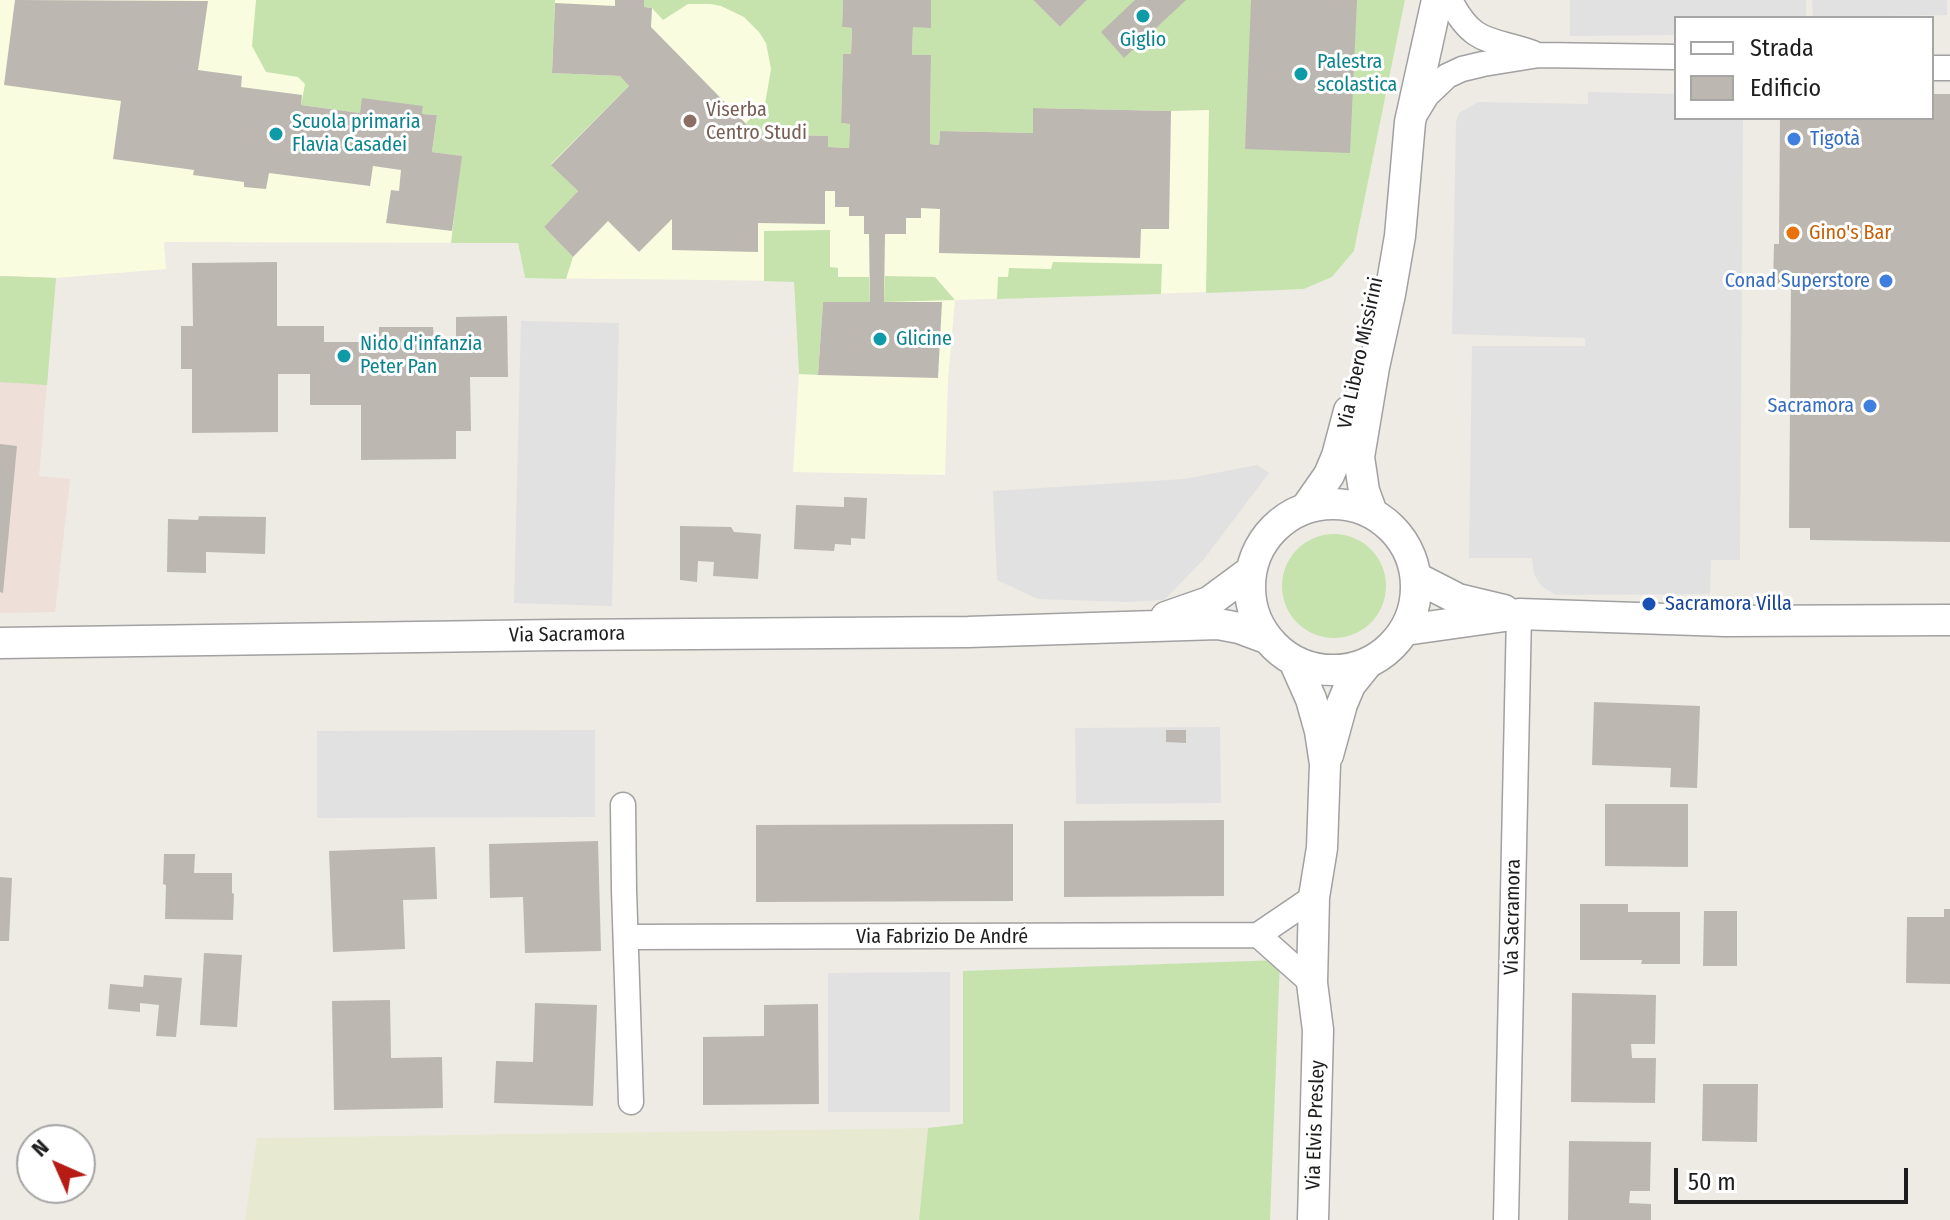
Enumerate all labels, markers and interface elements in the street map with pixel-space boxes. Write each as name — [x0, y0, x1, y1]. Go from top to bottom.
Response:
marker: Giglio — [1134, 7, 1152, 25]
legend — [1674, 16, 1934, 120]
place label: Giglio — [1120, 28, 1166, 52]
text: Strada — [1750, 34, 1814, 62]
place label: Palestra scolastica — [1317, 50, 1397, 97]
marker: Palestra scolastica — [1292, 65, 1310, 83]
text: Edificio — [1750, 74, 1821, 102]
place label: Viserba Centro Studi — [706, 98, 807, 145]
place label: Scuola primaria Flavia Casadei — [292, 110, 421, 157]
marker: Viserba Centro Studi — [681, 112, 699, 130]
marker: Scuola primaria Flavia Casadei — [267, 125, 285, 143]
place label: Tigotà — [1810, 127, 1860, 151]
marker: Tigotà — [1785, 130, 1803, 148]
place label: Gino's Bar — [1809, 221, 1891, 245]
marker: Gino's Bar — [1784, 224, 1802, 242]
place label: Conad Superstore — [1725, 269, 1870, 293]
marker: Conad Superstore — [1877, 272, 1895, 290]
street label: Via Libero Missirini — [1333, 275, 1389, 431]
place label: Glicine — [896, 327, 952, 351]
marker: Glicine — [871, 330, 889, 348]
place label: Nido d'infanzia Peter Pan — [360, 332, 482, 379]
marker: Nido d'infanzia Peter Pan — [335, 347, 353, 365]
place label: Sacramora — [1768, 394, 1854, 418]
marker: Sacramora — [1861, 397, 1879, 415]
place label: Sacramora Villa — [1665, 592, 1792, 616]
marker: Sacramora Villa — [1640, 595, 1658, 613]
street label: Via Sacramora — [509, 622, 625, 648]
street label: Via Sacramora — [1500, 859, 1526, 975]
street label: Via Fabrizio De André — [856, 925, 1028, 949]
street label: Via Elvis Presley — [1302, 1060, 1330, 1190]
north arrow — [16, 1124, 96, 1204]
text: N — [26, 1134, 54, 1162]
scale bar — [1678, 1152, 1912, 1202]
text: 50 m — [1688, 1168, 1736, 1196]

